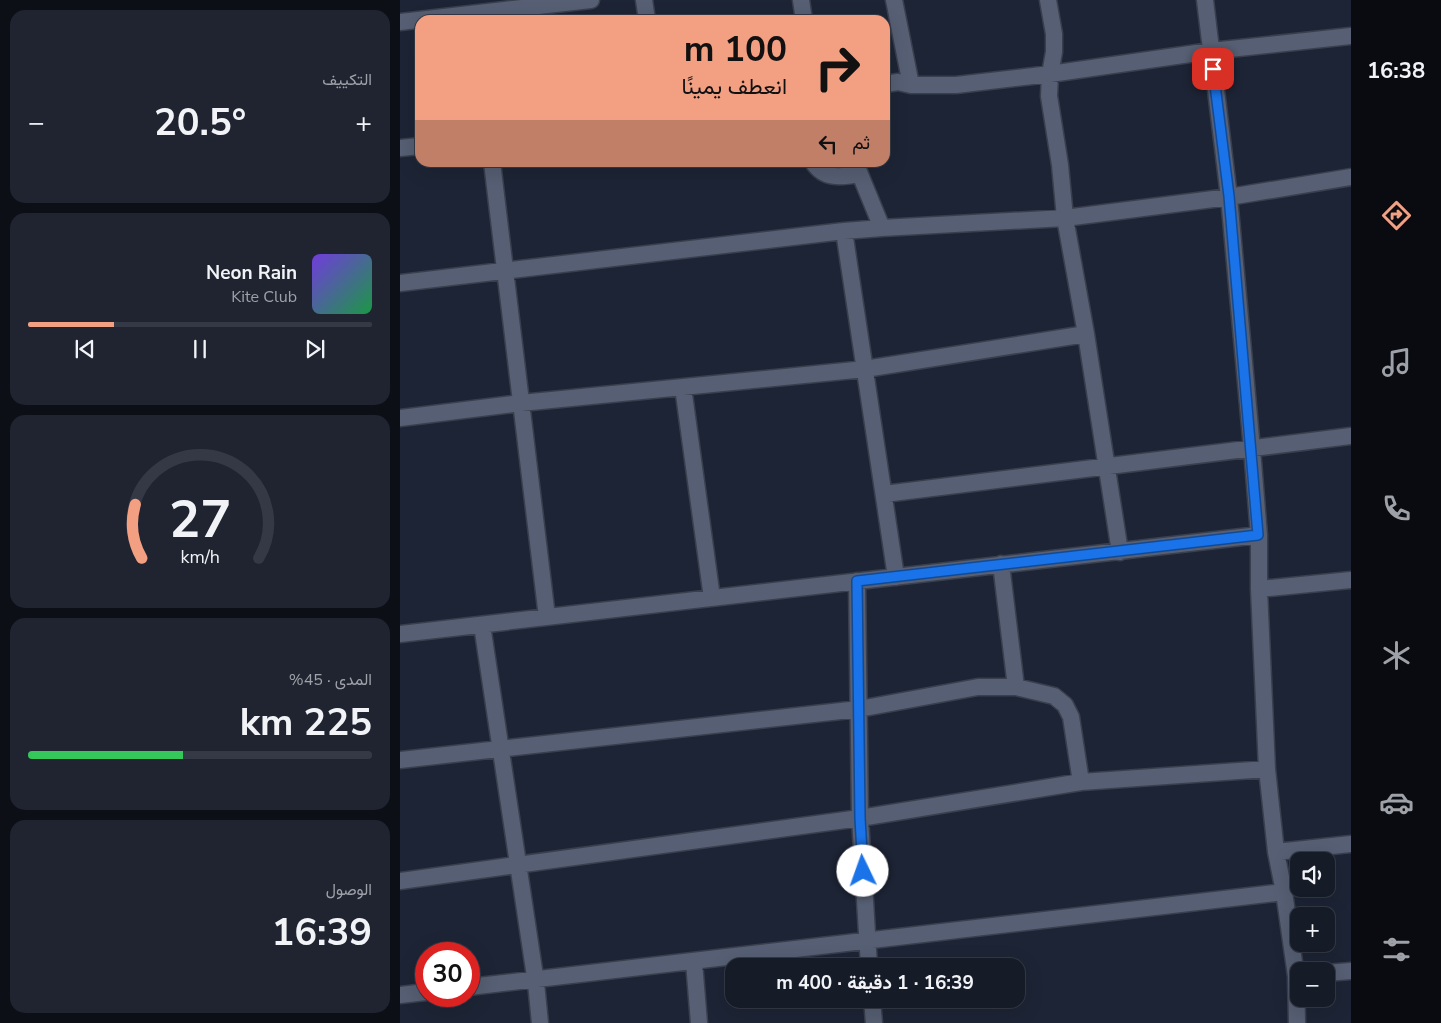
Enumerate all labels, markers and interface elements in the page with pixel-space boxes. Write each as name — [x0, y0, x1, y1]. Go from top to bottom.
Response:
text: 100 m — [684, 26, 787, 73]
icon: right — [805, 35, 870, 100]
pin — [1192, 48, 1234, 90]
icon: arrive — [1199, 55, 1227, 83]
text: 16:38 — [1367, 56, 1425, 86]
text: التكييف — [322, 69, 372, 91]
text: انعطف يمينًا — [681, 72, 787, 102]
text: 20.5° — [154, 97, 246, 148]
text: − — [28, 104, 45, 142]
text: + — [355, 104, 372, 142]
icon: left — [814, 130, 842, 158]
text: ثم — [852, 130, 870, 156]
icon: directions — [1379, 198, 1414, 233]
text: Neon Rain — [206, 260, 297, 286]
text: Kite Club — [231, 286, 297, 308]
icon: previous — [71, 335, 99, 363]
icon: pause — [186, 335, 214, 363]
icon: next — [301, 335, 329, 363]
icon: music — [1379, 345, 1414, 380]
text: 27 — [169, 484, 231, 555]
icon: phone — [1379, 491, 1414, 526]
text: km/h — [180, 545, 220, 569]
icon: climate — [1379, 638, 1414, 673]
text: المدى · 45% — [289, 669, 372, 691]
text: 225 km — [240, 697, 372, 748]
icon: car — [1379, 785, 1414, 820]
position arrow — [836, 844, 888, 896]
map controls — [1290, 852, 1335, 1007]
button: sound — [1290, 852, 1335, 897]
text: الوصول — [326, 879, 372, 901]
text: 16:39 — [271, 907, 372, 958]
button: + — [1290, 907, 1335, 952]
icon: filters — [1379, 932, 1414, 967]
speed limit sign: 30 — [415, 942, 480, 1007]
button: − — [1290, 962, 1335, 1007]
text: 16:39 · 1 دقيقة · 400 m — [776, 970, 974, 996]

